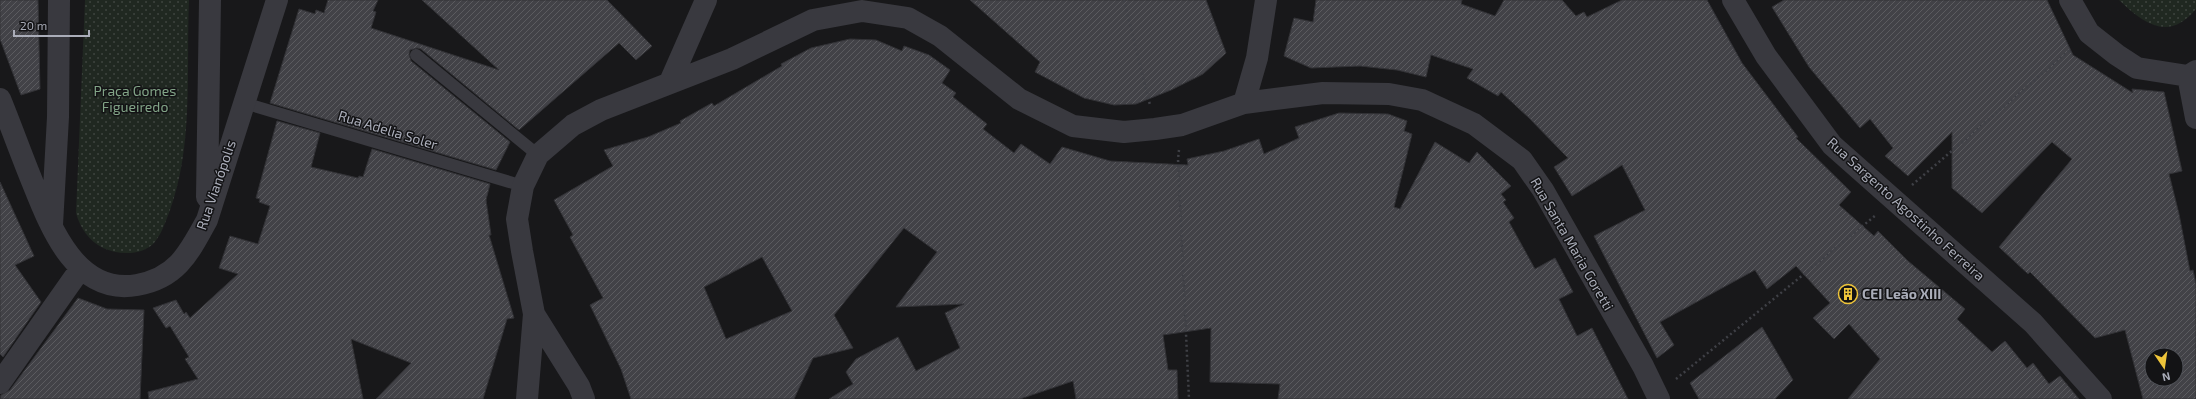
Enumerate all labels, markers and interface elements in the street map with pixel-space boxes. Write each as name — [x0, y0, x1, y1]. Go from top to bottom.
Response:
scale bar — [14, 12, 89, 38]
text: 20 m — [20, 18, 47, 32]
park label: Praça Gomes Figueiredo — [94, 82, 176, 115]
street label: Rua Adelia Soler — [336, 106, 440, 153]
street label: Rua Sargento Agostinho Ferreira — [1824, 133, 1989, 284]
street label: Rua Vianópolis — [192, 138, 239, 232]
street label: Rua Santa Maria Goretti — [1527, 174, 1618, 313]
building icon: CEI Leão XIII — [1837, 283, 1859, 305]
place label: CEI Leão XIII — [1862, 285, 1941, 302]
north arrow — [2144, 347, 2184, 387]
text: N — [2161, 370, 2172, 384]

